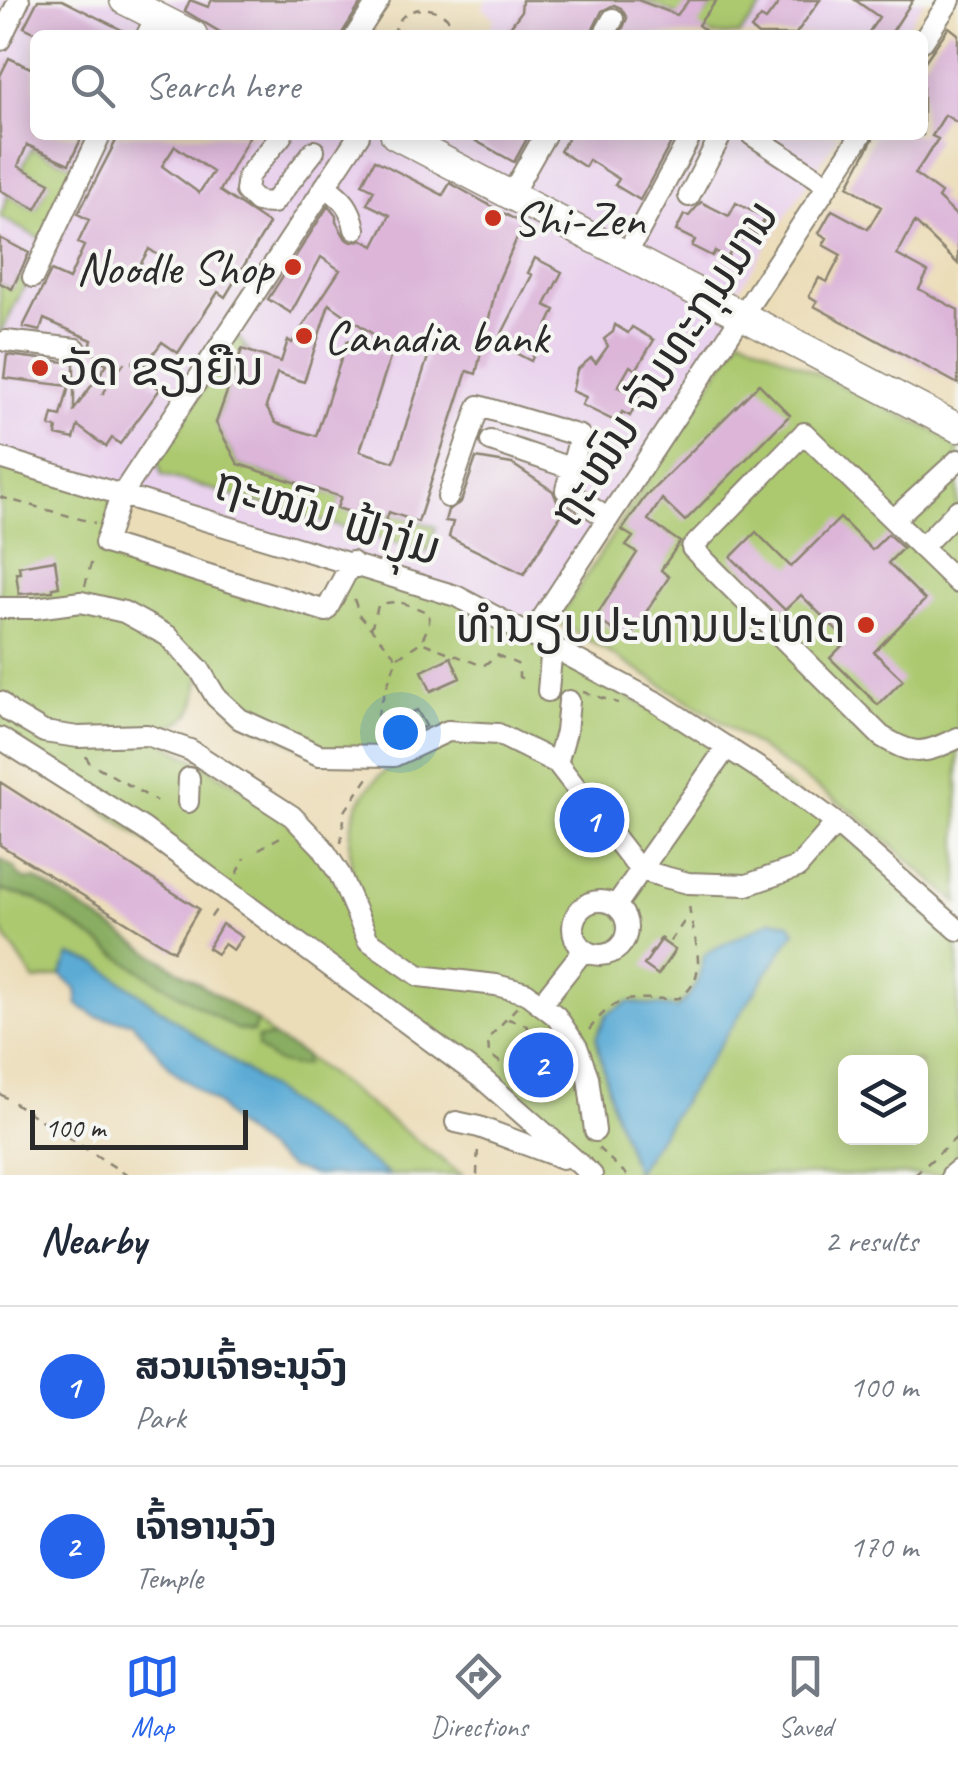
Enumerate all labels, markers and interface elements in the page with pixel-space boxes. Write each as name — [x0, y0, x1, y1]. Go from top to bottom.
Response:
search box — [30, 30, 928, 140]
icon: search — [65, 58, 120, 113]
text: Search here — [145, 62, 300, 109]
place label: Shi-Zen — [513, 189, 646, 249]
street label: ຖະໜົນ ຈັນທະກຸມມານ — [536, 189, 792, 538]
marker: Shi-Zen — [482, 207, 504, 229]
place label: Noodle Shop — [76, 238, 275, 298]
marker: Noodle Shop — [282, 256, 304, 278]
place label: Canadia bank — [324, 307, 552, 367]
marker: Canadia bank — [293, 325, 315, 347]
place label: ວັດ ຂຽງຍືນ — [60, 339, 264, 399]
marker: ວັດ ຂຽງຍືນ — [29, 357, 51, 379]
street label: ຖະໝົນ ຟ້າງຸ່ມ — [205, 453, 448, 586]
place label: ທຳນຽບປະທານປະເທດ — [456, 596, 846, 656]
marker: ທຳນຽບປະທານປະເທດ — [855, 614, 877, 636]
your location — [375, 707, 426, 758]
pin: 1 — [560, 782, 624, 858]
pin: 2 — [508, 1028, 574, 1102]
map controls — [838, 1055, 928, 1145]
button: layers — [838, 1055, 928, 1145]
scale bar — [30, 1105, 248, 1150]
text: 100 m — [45, 1110, 105, 1145]
text: Nearby — [40, 1214, 146, 1267]
text: 2 results — [824, 1220, 918, 1261]
text: ສວນເຈົ້າອະນຸວົງ — [135, 1343, 347, 1390]
text: 1 — [65, 1366, 80, 1407]
text: 100 m — [849, 1366, 918, 1407]
text: Park — [135, 1397, 186, 1438]
text: ເຈົ້າອານຸວົງ — [135, 1503, 276, 1550]
text: 2 — [65, 1526, 80, 1567]
text: 170 m — [849, 1526, 918, 1567]
text: Temple — [135, 1557, 203, 1598]
tab: Map — [125, 1649, 180, 1744]
tab: Directions — [430, 1649, 528, 1744]
tab: Saved — [778, 1649, 833, 1744]

